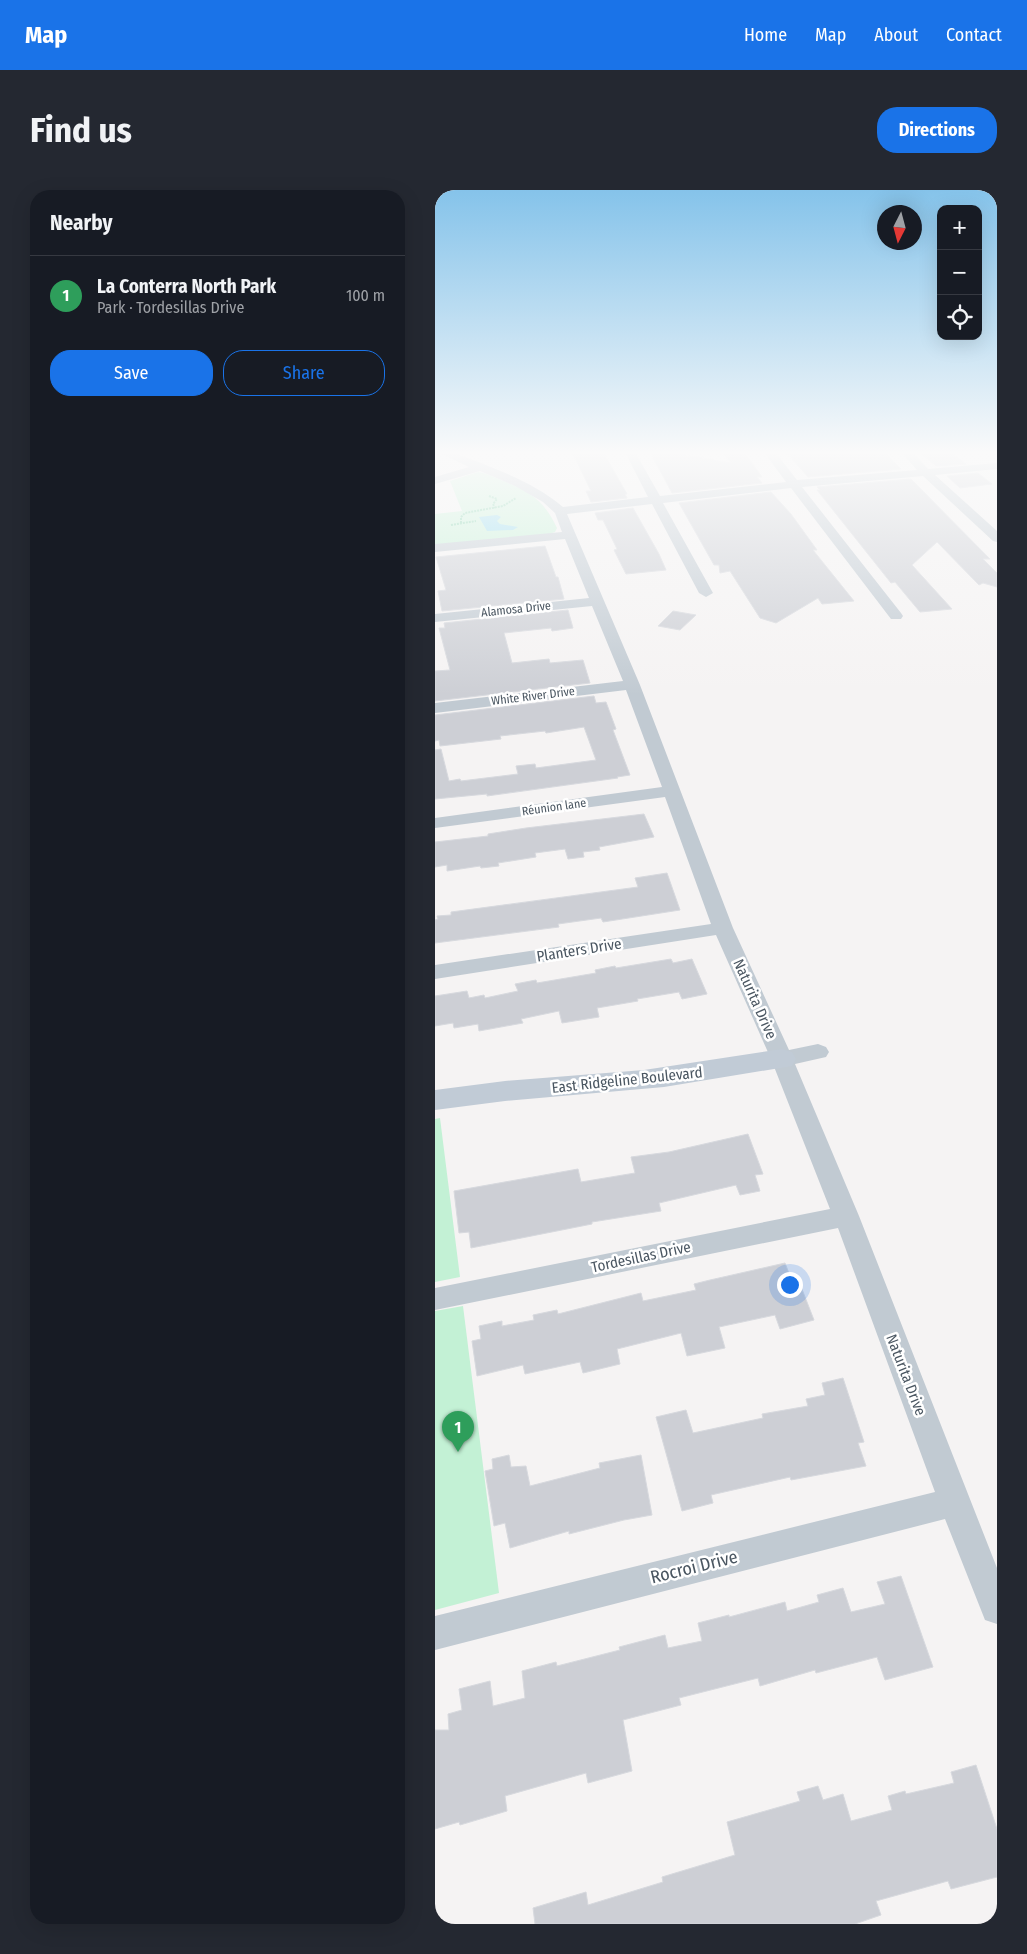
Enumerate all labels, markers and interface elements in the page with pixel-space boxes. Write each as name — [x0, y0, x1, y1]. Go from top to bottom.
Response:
text: Map — [25, 21, 67, 49]
text: Home — [744, 24, 787, 46]
text: Map — [815, 24, 846, 46]
text: About — [874, 24, 918, 46]
text: Contact — [946, 24, 1002, 46]
button: Directions — [877, 107, 997, 153]
text: Find us — [30, 109, 132, 151]
north arrow — [877, 205, 922, 250]
map controls — [937, 205, 982, 340]
button: + — [937, 205, 982, 250]
text: Nearby — [50, 210, 112, 236]
button: − — [937, 250, 982, 295]
text: La Conterra North Park — [97, 275, 276, 298]
text: 1 — [63, 286, 69, 305]
text: 100 m — [346, 286, 385, 305]
button: locate — [937, 295, 982, 340]
text: Park · Tordesillas Drive — [97, 298, 244, 317]
button: Save — [50, 350, 213, 396]
button: Share — [223, 350, 385, 396]
street label: Alamosa Drive — [480, 598, 552, 620]
street label: White River Drive — [490, 684, 576, 708]
street label: Réunion lane — [521, 796, 587, 818]
street label: Planters Drive — [535, 934, 623, 966]
street label: Naturita Drive — [729, 956, 781, 1042]
street label: East Ridgeline Boulevard — [551, 1063, 703, 1097]
street label: Tordesillas Drive — [590, 1238, 692, 1276]
your location — [777, 1272, 803, 1298]
street label: Naturita Drive — [882, 1332, 930, 1418]
pin: 1 — [442, 1411, 474, 1452]
street label: Rocroi Drive — [648, 1546, 740, 1588]

